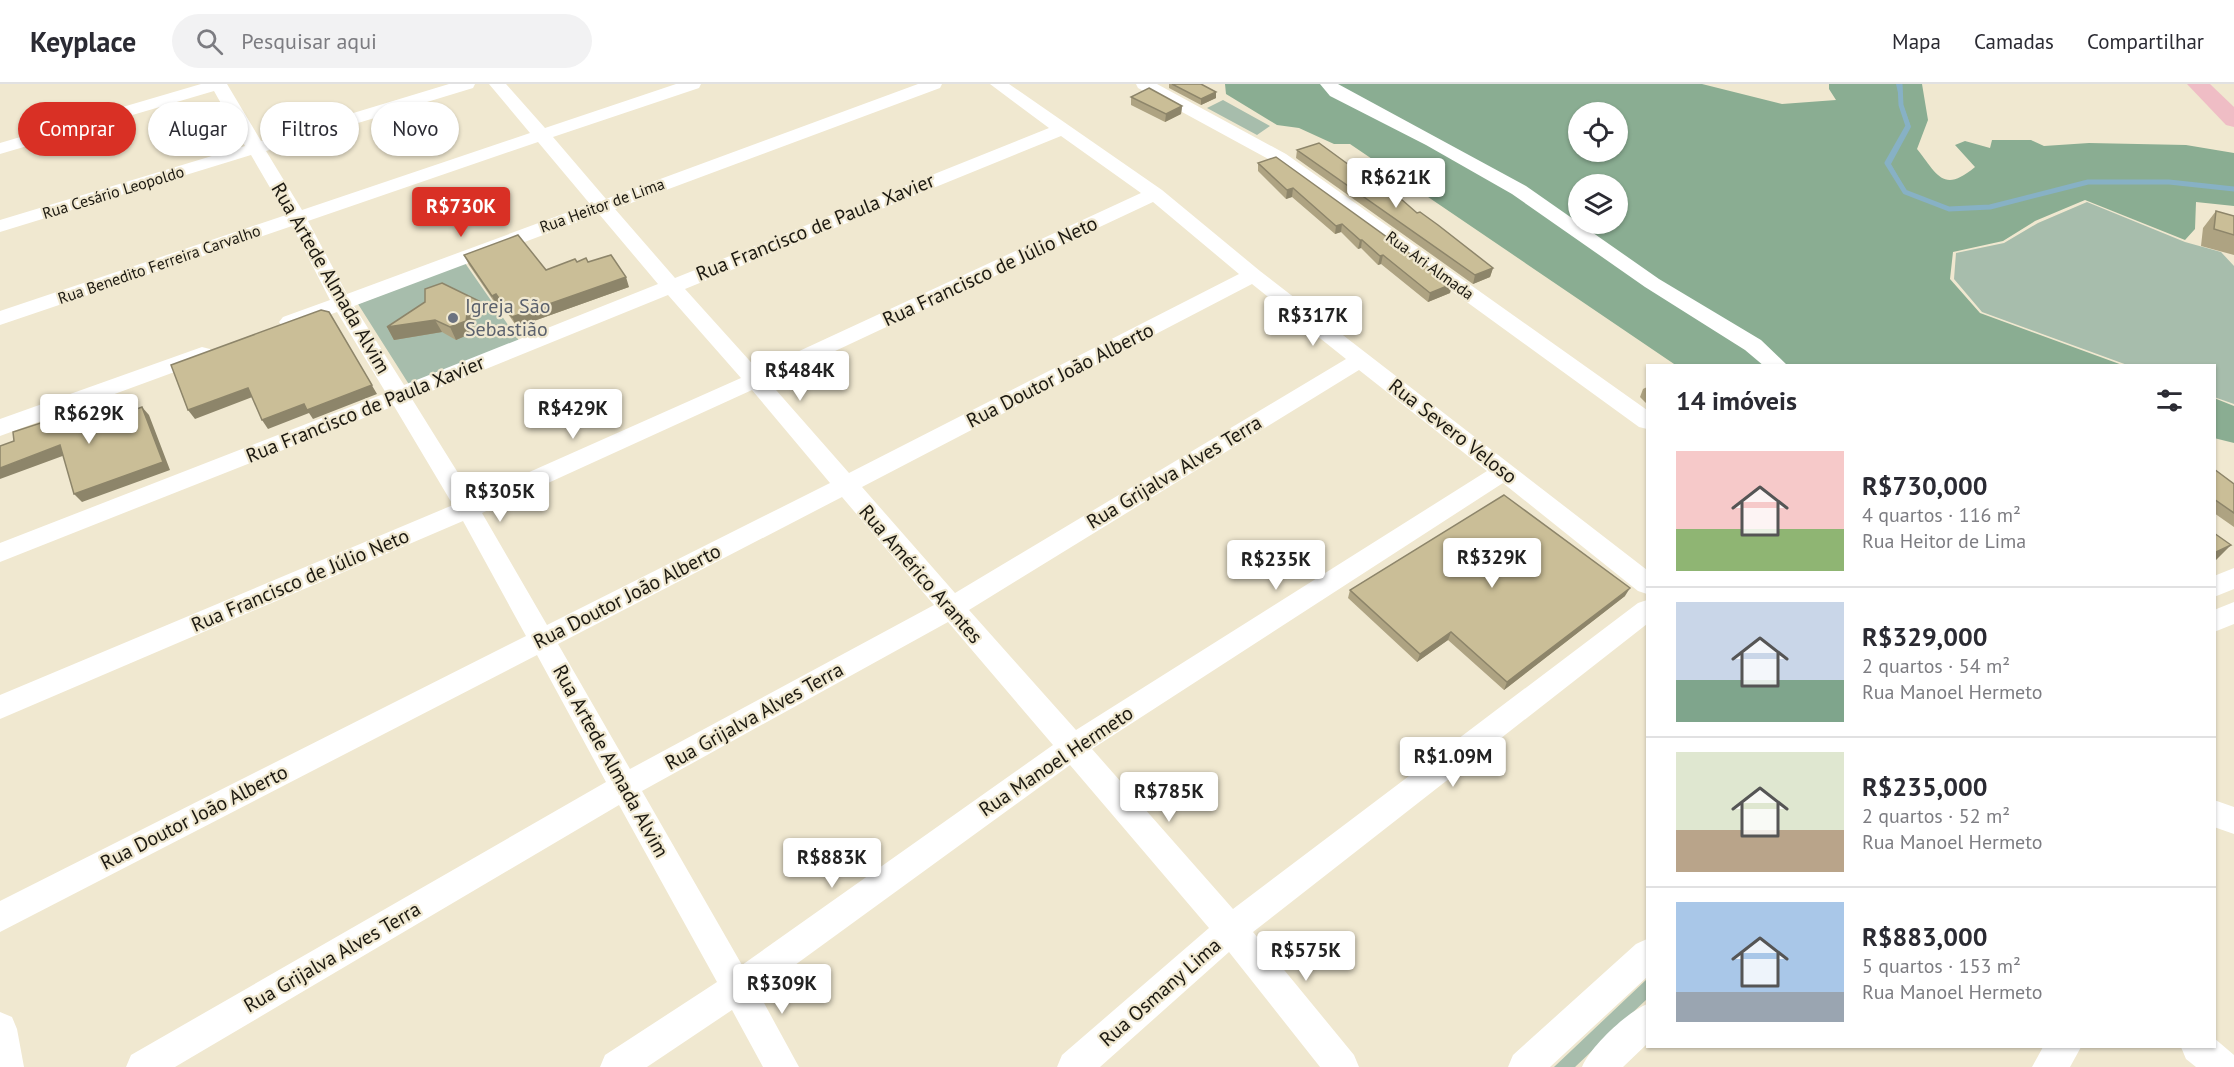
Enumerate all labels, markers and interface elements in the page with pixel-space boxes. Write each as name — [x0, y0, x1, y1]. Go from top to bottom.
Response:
search box — [172, 14, 592, 68]
text: Keyplace — [30, 23, 136, 60]
icon: search — [193, 25, 226, 58]
text: Pesquisar aqui — [241, 27, 377, 55]
text: Mapa — [1892, 28, 1941, 55]
text: Camadas — [1974, 28, 2054, 55]
text: Compartilhar — [2087, 28, 2204, 55]
chip: Comprar — [18, 102, 136, 156]
chip: Alugar — [148, 102, 248, 156]
chip: Filtros — [260, 102, 359, 156]
chip: Novo — [371, 102, 459, 156]
map controls — [1568, 102, 1628, 234]
button: locate — [1568, 102, 1628, 162]
pin: R$621K — [1347, 158, 1445, 209]
street label: Rua Cesário Leopoldo — [40, 161, 186, 223]
text: R$621K — [1361, 164, 1431, 190]
street label: Rua Francisco de Paula Xavier — [692, 167, 938, 287]
street label: Rua Heitor de Lima — [537, 173, 667, 237]
button: layers — [1568, 174, 1628, 234]
street label: Rua Artede Almada Alvim — [266, 178, 396, 378]
pin: R$730K — [412, 187, 510, 238]
text: R$730K — [426, 193, 496, 219]
street label: Rua Francisco de Júlio Neto — [878, 210, 1102, 332]
street label: Rua Benedito Ferreira Carvalho — [55, 220, 263, 308]
street label: Rua Ari Almada — [1382, 226, 1478, 304]
place label: Igreja São Sebastião — [465, 293, 550, 342]
pin: R$317K — [1264, 296, 1362, 347]
text: R$317K — [1278, 302, 1348, 328]
marker: Igreja São Sebastião — [446, 311, 460, 325]
street label: Rua Doutor João Alberto — [962, 316, 1158, 434]
street label: Rua Francisco de Paula Xavier — [242, 349, 488, 469]
pin: R$484K — [751, 351, 849, 402]
text: R$484K — [765, 357, 835, 383]
street label: Rua Severo Veloso — [1384, 373, 1522, 489]
text: 14 imóveis — [1676, 384, 1797, 417]
icon: filters — [2153, 384, 2186, 417]
pin: R$429K — [524, 389, 622, 440]
pin: R$629K — [40, 394, 138, 445]
text: R$429K — [538, 395, 608, 421]
text: R$629K — [54, 400, 124, 426]
street label: Rua Grijalva Alves Terra — [1082, 409, 1266, 535]
text: R$730,000 — [1862, 469, 1987, 502]
pin: R$305K — [451, 472, 549, 523]
icon: home — [1724, 475, 1796, 547]
text: R$305K — [465, 478, 535, 504]
street label: Rua Américo Arantes — [854, 499, 988, 649]
text: 4 quartos · 116 m² — [1862, 502, 2021, 528]
street label: Rua Francisco de Júlio Neto — [187, 522, 413, 638]
text: Rua Heitor de Lima — [1862, 528, 2026, 554]
street label: Rua Doutor João Alberto — [529, 537, 725, 655]
pin: R$329K — [1443, 538, 1541, 589]
pin: R$235K — [1227, 540, 1325, 591]
text: R$329K — [1457, 544, 1527, 570]
text: R$235K — [1241, 546, 1311, 572]
text: R$329,000 — [1862, 620, 1987, 653]
icon: home — [1724, 626, 1796, 698]
text: 2 quartos · 54 m² — [1862, 653, 2010, 679]
street label: Rua Grijalva Alves Terra — [660, 656, 848, 776]
street label: Rua Artede Almada Alvim — [547, 660, 675, 862]
text: Rua Manoel Hermeto — [1862, 679, 2043, 705]
street label: Rua Manoel Hermeto — [974, 700, 1138, 822]
pin: R$1.09M — [1398, 737, 1508, 788]
text: R$1.09M — [1414, 743, 1492, 769]
street label: Rua Doutor João Alberto — [96, 758, 292, 876]
text: R$235,000 — [1862, 770, 1987, 803]
pin: R$785K — [1120, 772, 1218, 823]
icon: home — [1724, 776, 1796, 848]
text: R$785K — [1134, 778, 1204, 804]
text: 2 quartos · 52 m² — [1862, 803, 2010, 829]
text: Rua Manoel Hermeto — [1862, 829, 2043, 855]
pin: R$883K — [783, 838, 881, 889]
text: R$883K — [797, 844, 867, 870]
street label: Rua Grijalva Alves Terra — [239, 896, 425, 1018]
text: R$883,000 — [1862, 920, 1987, 953]
icon: home — [1724, 926, 1796, 998]
pin: R$575K — [1257, 931, 1355, 982]
street label: Rua Osmany Lima — [1094, 932, 1226, 1052]
text: R$575K — [1271, 937, 1341, 963]
text: 5 quartos · 153 m² — [1862, 953, 2021, 979]
pin: R$309K — [733, 964, 831, 1015]
text: R$309K — [747, 970, 817, 996]
text: Rua Manoel Hermeto — [1862, 979, 2043, 1005]

